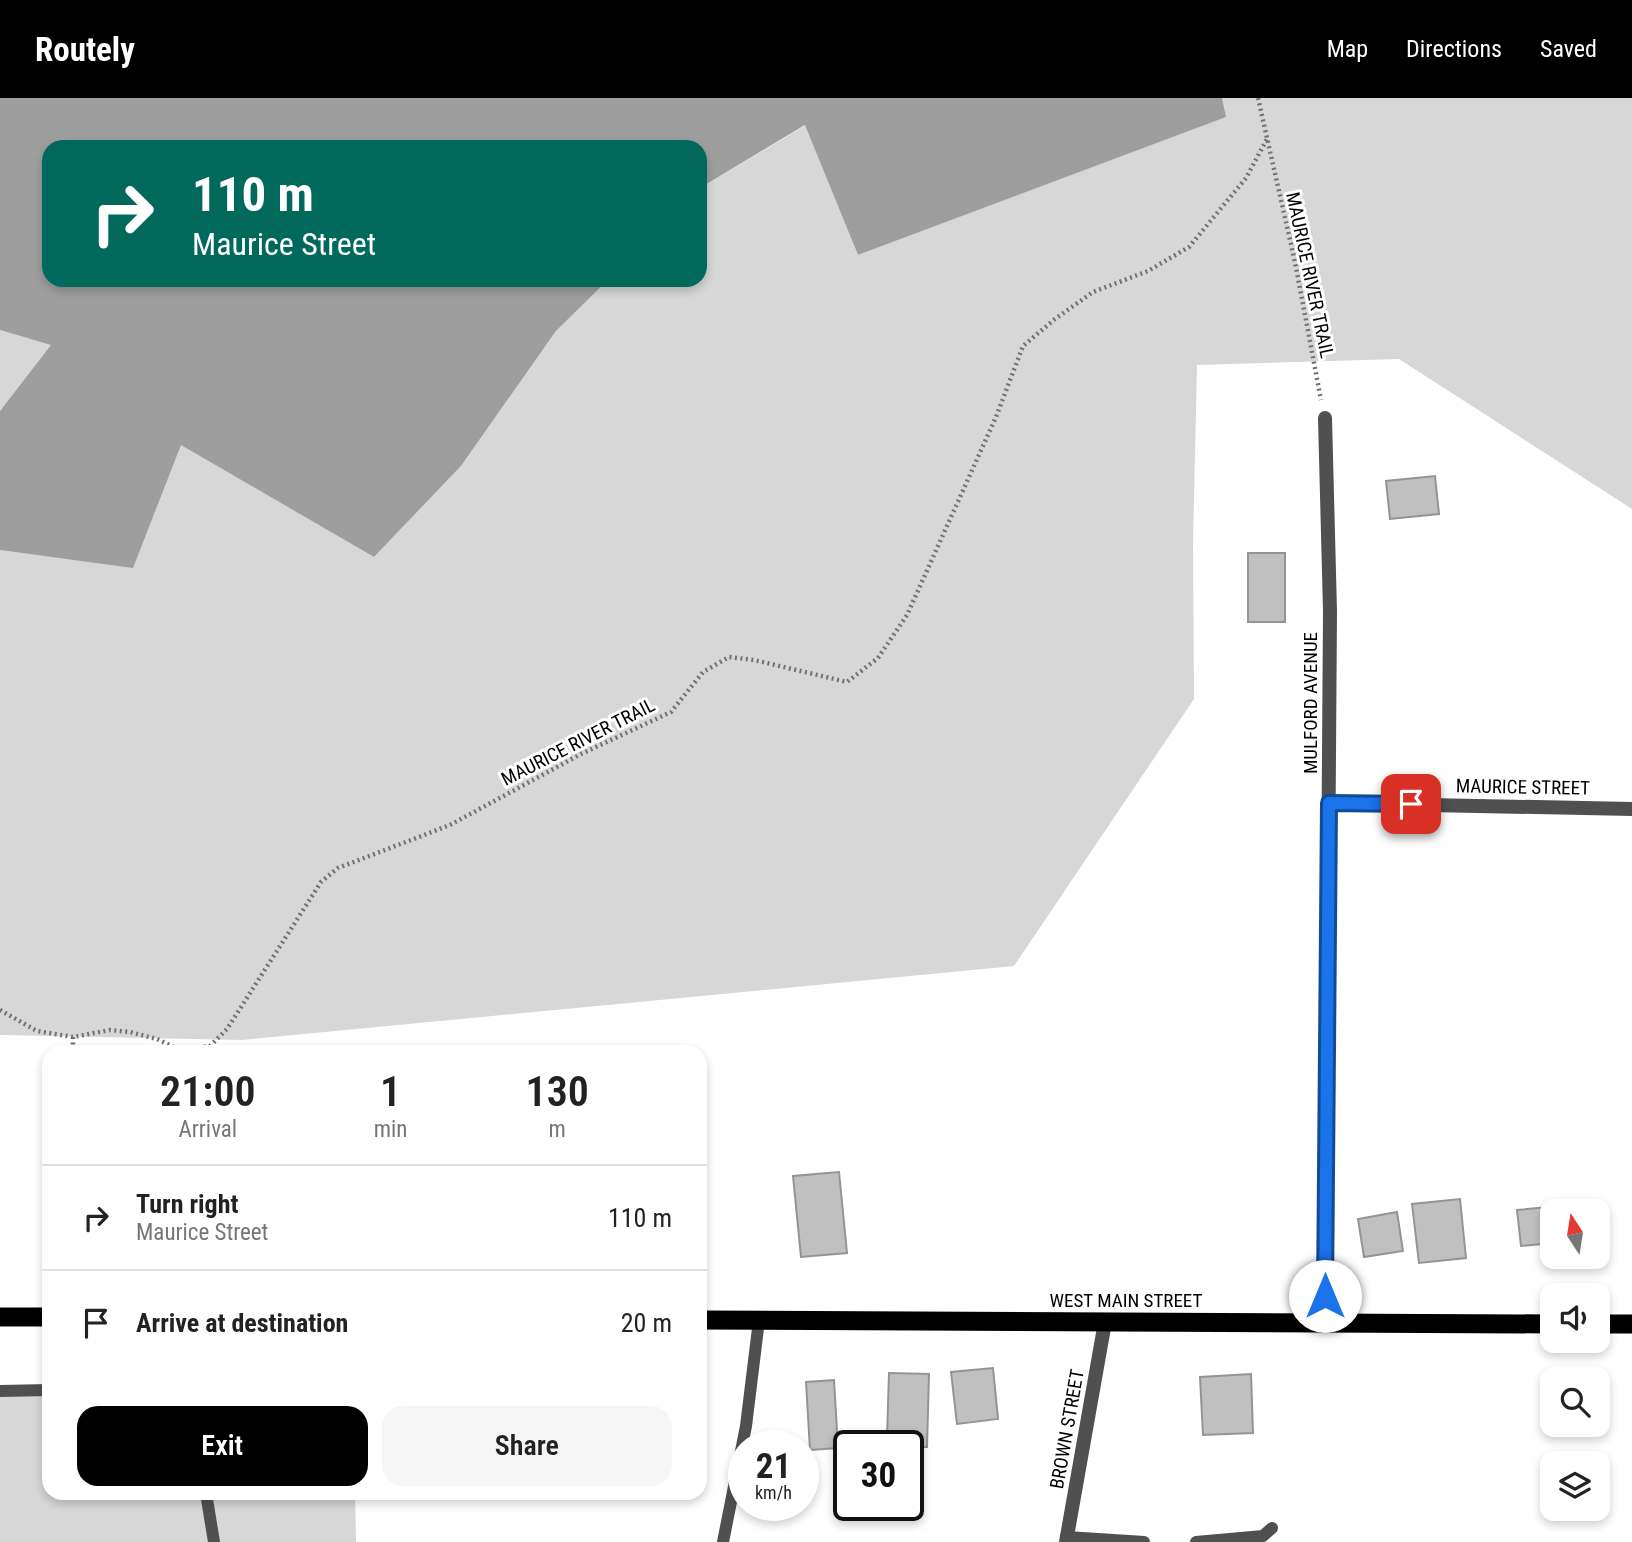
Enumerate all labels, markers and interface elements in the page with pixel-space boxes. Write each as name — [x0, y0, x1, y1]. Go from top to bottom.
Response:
text: Routely — [35, 30, 135, 69]
text: Map — [1327, 35, 1368, 63]
text: Directions — [1406, 35, 1502, 63]
text: Saved — [1540, 35, 1597, 63]
text: 110 m — [192, 166, 314, 223]
icon: right — [77, 168, 168, 259]
street label: MAURICE RIVER TRAIL — [1281, 190, 1339, 360]
text: Maurice Street — [192, 225, 376, 263]
street label: MULFORD AVENUE — [1299, 632, 1322, 774]
street label: MAURICE RIVER TRAIL — [497, 693, 659, 791]
pin — [1381, 774, 1441, 834]
street label: MAURICE STREET — [1456, 774, 1590, 800]
icon: arrive — [1392, 785, 1430, 823]
text: 21:00 — [160, 1067, 256, 1116]
text: 1 — [380, 1067, 401, 1116]
text: 130 — [526, 1067, 589, 1116]
text: Arrival — [179, 1116, 237, 1143]
text: min — [374, 1116, 407, 1143]
text: m — [549, 1116, 566, 1143]
text: Turn right — [136, 1189, 238, 1219]
icon: right — [77, 1199, 115, 1237]
north arrow — [1540, 1199, 1610, 1269]
map controls — [1540, 1199, 1610, 1521]
text: 110 m — [608, 1203, 672, 1233]
text: Maurice Street — [136, 1219, 268, 1246]
position arrow — [1288, 1259, 1362, 1333]
button: sound — [1540, 1283, 1610, 1353]
street label: WEST MAIN STREET — [1050, 1289, 1203, 1312]
icon: arrive — [77, 1304, 115, 1342]
text: Arrive at destination — [136, 1308, 348, 1338]
text: 20 m — [621, 1308, 672, 1338]
street label: BROWN STREET — [1045, 1367, 1089, 1491]
button: search — [1540, 1367, 1610, 1437]
button: Exit — [77, 1406, 368, 1486]
button: Share — [382, 1406, 672, 1486]
speed limit sign: 30 — [833, 1430, 924, 1521]
text: 21 — [756, 1446, 791, 1487]
button: layers — [1540, 1451, 1610, 1521]
text: km/h — [755, 1482, 792, 1503]

